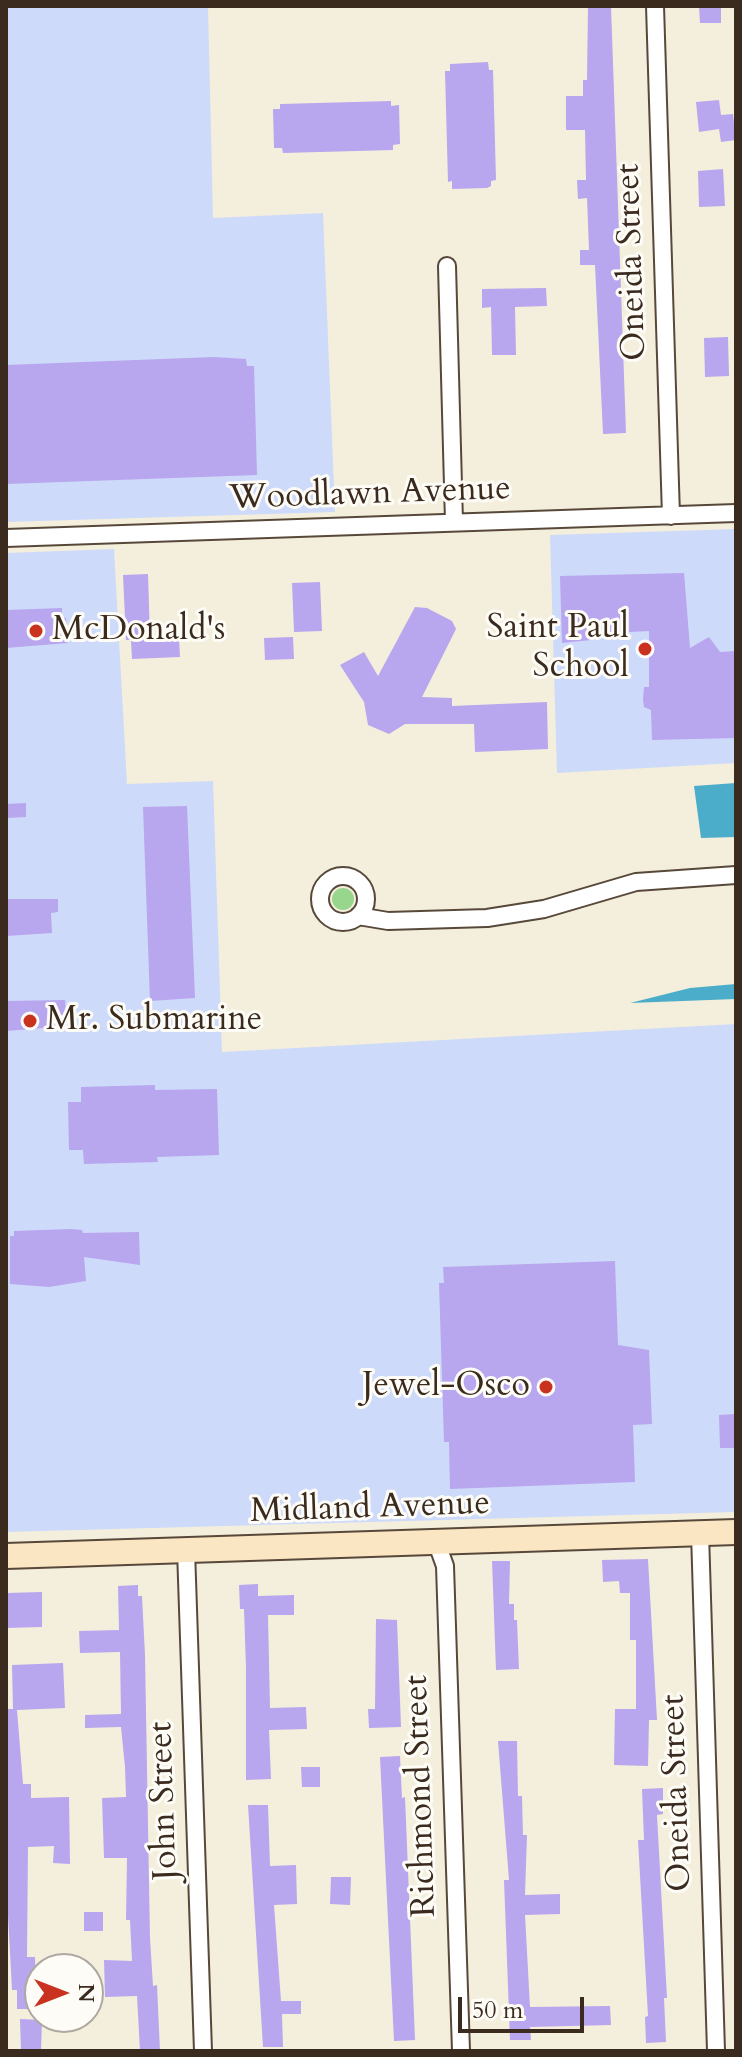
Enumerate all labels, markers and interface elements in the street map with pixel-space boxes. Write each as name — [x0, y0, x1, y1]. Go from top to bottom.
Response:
street label: Oneida Street — [609, 163, 657, 361]
street label: Woodlawn Avenue — [229, 470, 511, 520]
place label: Saint Paul School — [486, 609, 629, 688]
place label: McDonald's — [52, 611, 225, 651]
marker: McDonald's — [27, 622, 45, 640]
marker: Saint Paul School — [636, 640, 654, 658]
place label: Mr. Submarine — [46, 1001, 262, 1041]
marker: Mr. Submarine — [21, 1012, 39, 1030]
place label: Jewel-Osco — [362, 1367, 530, 1407]
marker: Jewel-Osco — [537, 1378, 555, 1396]
street label: Midland Avenue — [249, 1484, 491, 1534]
street label: Richmond Street — [397, 1674, 447, 1918]
street label: Oneida Street — [654, 1694, 702, 1892]
street label: John Street — [142, 1721, 188, 1881]
north arrow — [24, 1953, 104, 2033]
scale bar — [462, 1981, 588, 2031]
text: N — [71, 1983, 101, 2003]
text: 50 m — [472, 1994, 523, 2027]

